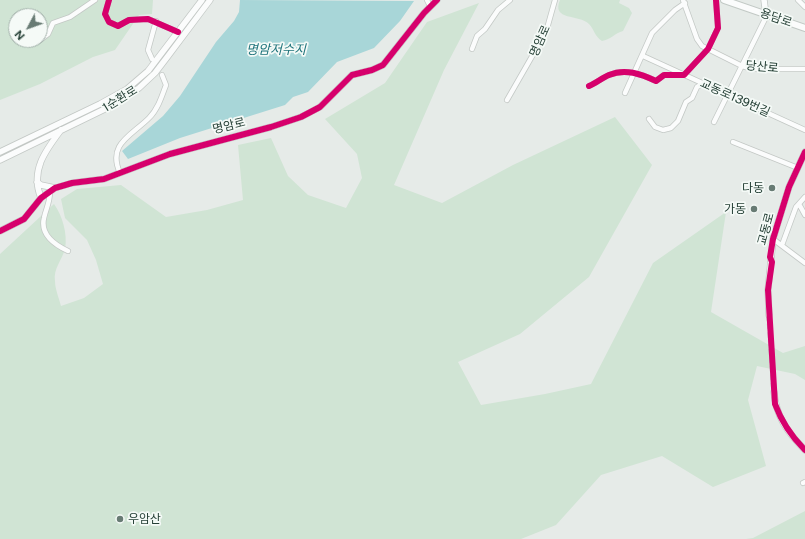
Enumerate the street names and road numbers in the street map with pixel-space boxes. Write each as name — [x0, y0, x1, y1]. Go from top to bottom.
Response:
street label: 용담로 — [758, 6, 794, 30]
street label: 명암로 — [527, 23, 553, 59]
street label: 당산로 — [745, 58, 779, 76]
street label: 교동로139번길 — [698, 76, 772, 120]
street label: 1순환로 — [100, 83, 140, 115]
street label: 명암로 — [211, 115, 247, 137]
street label: 교동로 — [755, 211, 777, 247]

